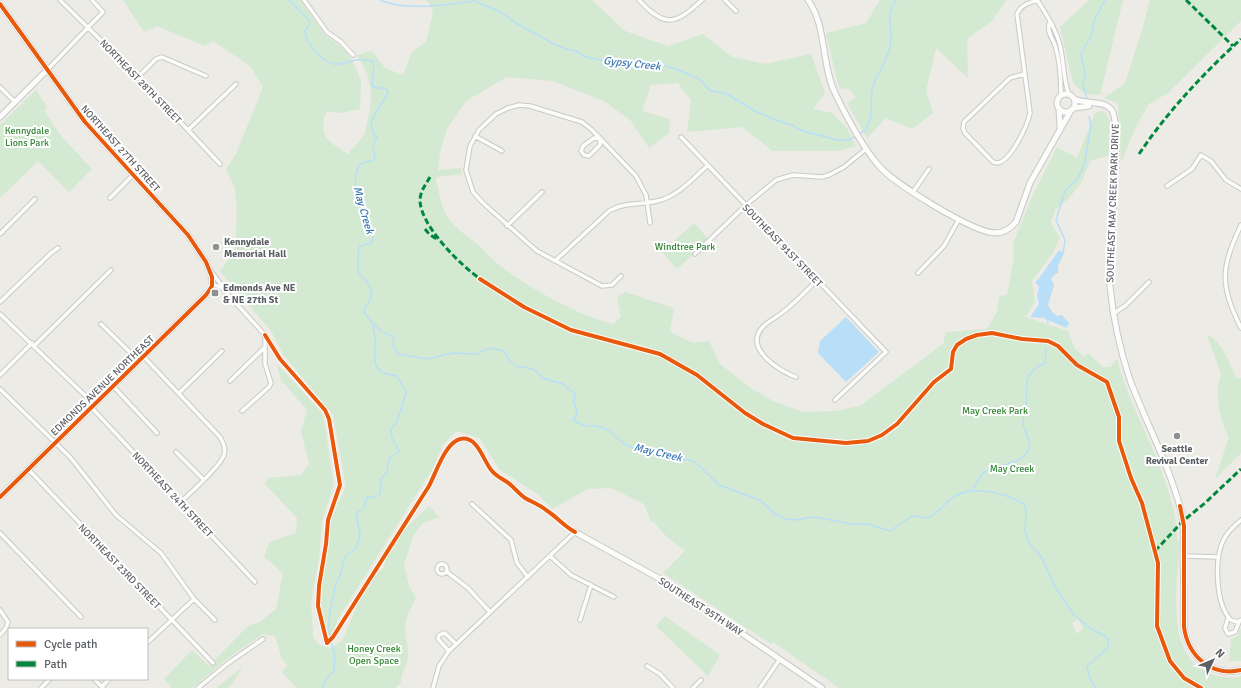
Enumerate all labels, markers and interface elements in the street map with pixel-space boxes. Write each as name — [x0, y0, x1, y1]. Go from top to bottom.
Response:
street label: NORTHEAST 28TH STREET — [97, 37, 184, 126]
water label: Gypsy Creek — [603, 54, 663, 73]
street label: NORTHEAST 27TH STREET — [78, 103, 162, 194]
street label: SOUTHEAST MAY CREEK PARK DRIVE — [1104, 123, 1122, 283]
park label: Kennydale Lions Park — [5, 125, 49, 149]
water label: May Creek — [351, 185, 377, 237]
street label: SOUTHEAST 91ST STREET — [740, 202, 825, 290]
place label: Kennydale Memorial Hall — [224, 236, 286, 260]
park label: Windtree Park — [655, 241, 715, 253]
marker: Kennydale Memorial Hall — [211, 242, 221, 252]
place label: Edmonds Ave NE & NE 27th St — [223, 282, 296, 306]
marker: Edmonds Ave NE & NE 27th St — [210, 288, 220, 298]
street label: EDMONDS AVENUE NORTHEAST — [49, 333, 157, 438]
park label: May Creek Park — [962, 405, 1028, 417]
marker: Seattle Revival Center — [1172, 431, 1182, 441]
water label: May Creek — [633, 441, 685, 465]
place label: Seattle Revival Center — [1146, 443, 1208, 467]
street label: NORTHEAST 24TH STREET — [130, 450, 215, 540]
park label: May Creek — [990, 463, 1034, 475]
street label: NORTHEAST 23RD STREET — [76, 522, 163, 612]
street label: SOUTHEAST 95TH WAY — [656, 575, 745, 639]
legend — [8, 628, 148, 680]
text: Cycle path — [44, 637, 97, 652]
north arrow — [1193, 640, 1233, 680]
park label: Honey Creek Open Space — [347, 643, 401, 667]
text: N — [1212, 646, 1227, 661]
text: Path — [44, 657, 67, 672]

